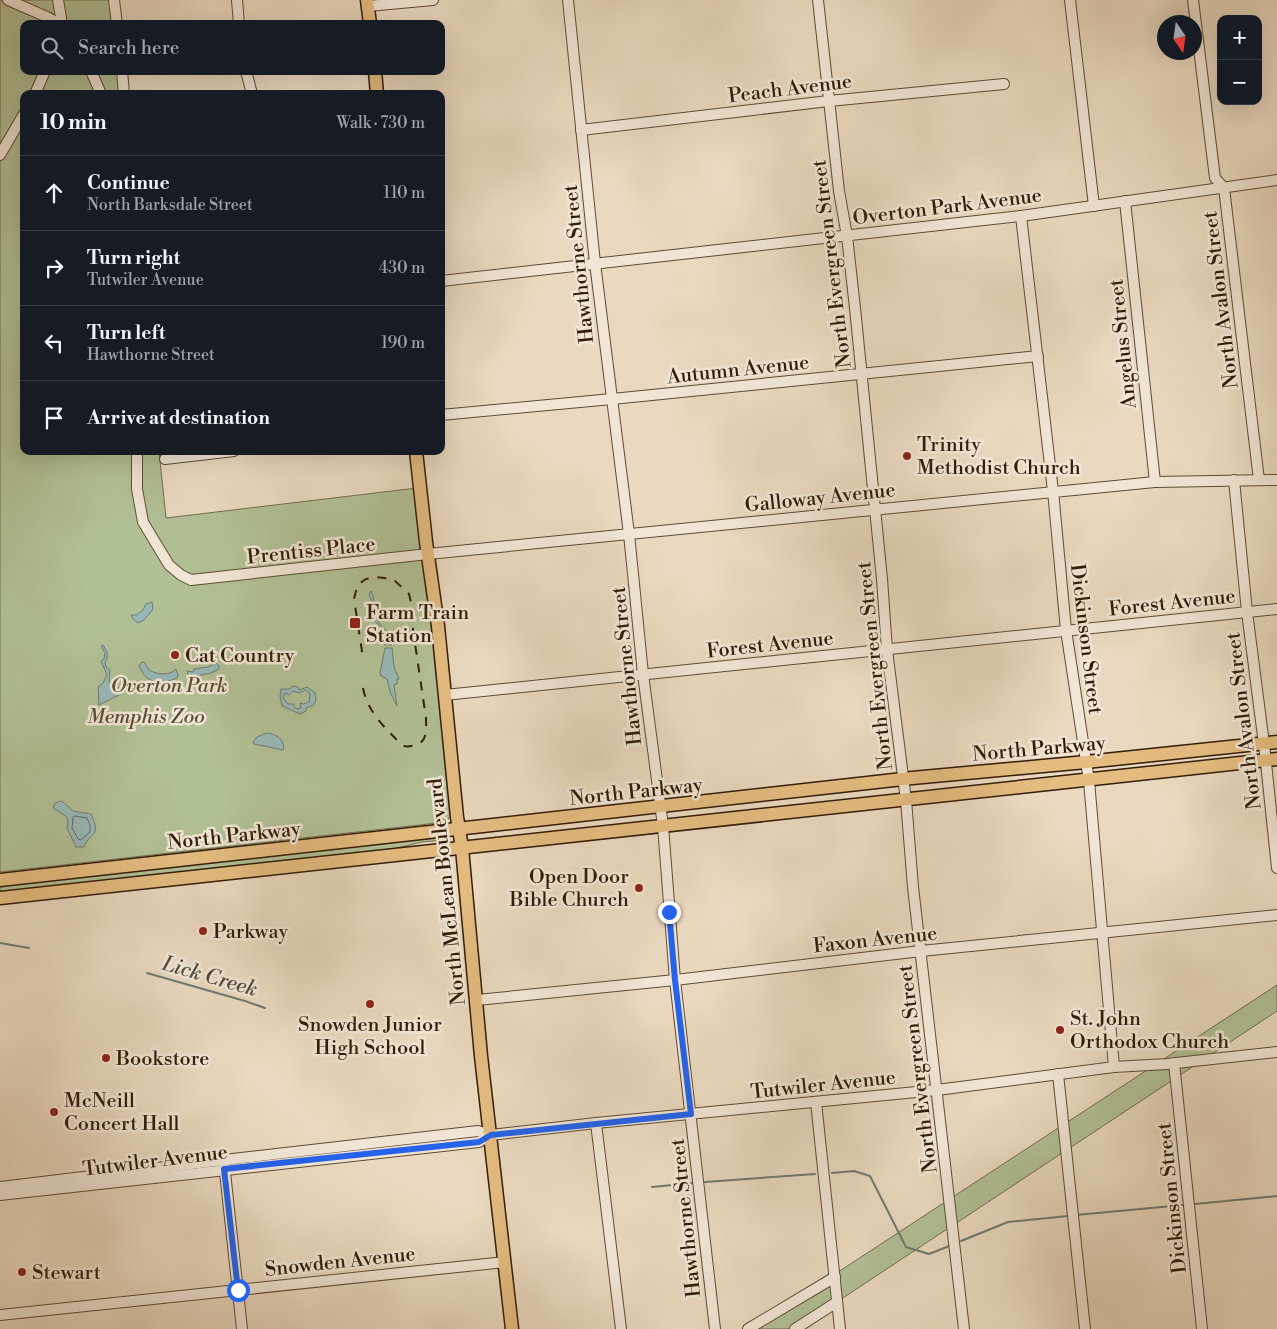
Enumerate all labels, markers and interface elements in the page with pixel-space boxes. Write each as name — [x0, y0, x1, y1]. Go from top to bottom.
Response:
north arrow — [1157, 15, 1202, 60]
map controls — [1217, 15, 1262, 105]
button: + — [1217, 15, 1262, 60]
search box — [20, 20, 445, 75]
icon: search — [38, 34, 66, 62]
text: Search here — [78, 36, 179, 60]
button: − — [1217, 60, 1262, 105]
street label: Peach Avenue — [727, 69, 854, 109]
text: 10 min — [40, 110, 107, 136]
text: Walk · 730 m — [336, 113, 425, 133]
street label: North Evergreen Street — [807, 158, 858, 369]
text: Continue — [87, 171, 170, 195]
icon: ahead — [40, 179, 68, 207]
text: 110 m — [383, 183, 425, 203]
street label: Hawthorne Street — [559, 183, 600, 345]
street label: Overton Park Avenue — [851, 183, 1043, 231]
text: North Barksdale Street — [87, 195, 253, 215]
street label: North Avalon Street — [1198, 210, 1245, 390]
text: Turn right — [87, 246, 180, 270]
icon: right — [40, 254, 68, 282]
text: 430 m — [379, 258, 425, 278]
text: Tutwiler Avenue — [87, 270, 204, 290]
street label: Angelus Street — [1104, 278, 1143, 411]
text: Turn left — [87, 321, 166, 345]
icon: left — [40, 329, 68, 357]
text: 190 m — [381, 333, 425, 353]
text: Hawthorne Street — [87, 345, 215, 365]
street label: Autumn Avenue — [665, 351, 811, 390]
icon: arrive — [40, 404, 68, 432]
text: Arrive at destination — [87, 406, 270, 430]
place label: Trinity Methodist Church — [917, 433, 1081, 481]
marker: Trinity Methodist Church — [901, 450, 913, 462]
street label: Galloway Avenue — [744, 478, 897, 519]
street label: Prentiss Place — [245, 532, 377, 571]
street label: North Evergreen Street — [852, 560, 899, 771]
street label: Dickinson Street — [1064, 562, 1107, 716]
street label: Forest Avenue — [1107, 584, 1237, 623]
street label: Hawthorne Street — [607, 585, 648, 747]
place label: Farm Train Station — [366, 601, 469, 649]
marker: Farm Train Station — [348, 616, 362, 630]
street label: Forest Avenue — [705, 626, 835, 665]
street label: North Avalon Street — [1221, 631, 1268, 811]
place label: Cat Country — [185, 644, 295, 669]
marker: Cat Country — [169, 649, 181, 661]
park label: Overton Park — [111, 674, 227, 699]
park label: Memphis Zoo — [87, 705, 205, 730]
street label: North Parkway — [971, 731, 1107, 768]
street label: North Parkway — [568, 773, 704, 812]
street label: North McLean Boulevard — [423, 776, 472, 1007]
street label: North Parkway — [166, 817, 302, 856]
place label: Open Door Bible Church — [508, 865, 629, 913]
marker: Open Door Bible Church — [633, 882, 645, 894]
route end — [658, 901, 681, 924]
place label: Parkway — [213, 920, 288, 945]
street label: Faxon Avenue — [812, 922, 939, 959]
marker: Parkway — [197, 925, 209, 937]
water label: Lick Creek — [158, 951, 260, 1003]
street label: North Evergreen Street — [893, 963, 944, 1174]
marker: Snowden Junior High School — [364, 998, 376, 1010]
place label: St. John Orthodox Church — [1070, 1007, 1229, 1055]
place label: Snowden Junior High School — [298, 1013, 442, 1061]
marker: St. John Orthodox Church — [1054, 1024, 1066, 1036]
place label: Bookstore — [115, 1047, 209, 1072]
marker: Bookstore — [100, 1052, 112, 1064]
street label: Tutwiler Avenue — [749, 1065, 897, 1106]
place label: McNeill Concert Hall — [64, 1089, 180, 1137]
marker: McNeill Concert Hall — [48, 1106, 60, 1118]
street label: Dickinson Street — [1152, 1121, 1193, 1275]
street label: Hawthorne Street — [666, 1137, 707, 1299]
street label: Tutwiler Avenue — [81, 1140, 229, 1183]
street label: Snowden Avenue — [264, 1242, 417, 1283]
place label: Stewart — [32, 1261, 101, 1286]
marker: Stewart — [16, 1266, 28, 1278]
route start — [227, 1279, 250, 1302]

